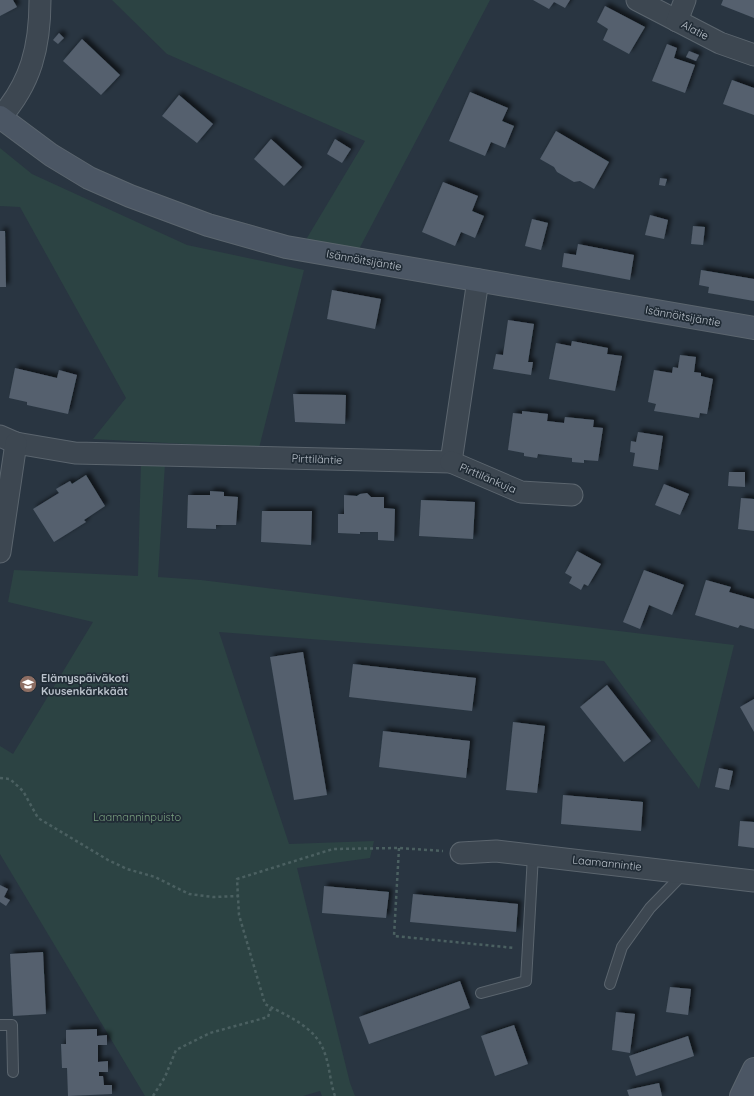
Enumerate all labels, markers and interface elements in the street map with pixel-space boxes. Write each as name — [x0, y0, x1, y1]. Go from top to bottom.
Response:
street label: Alatie — [679, 17, 711, 43]
street label: Isännöitsijäntie — [325, 246, 403, 274]
street label: Isännöitsijäntie — [644, 302, 722, 330]
street label: Pirttiläntie — [291, 451, 343, 467]
street label: Pirttilänkuja — [458, 460, 518, 496]
place label: Elämyspäiväkoti Kuusenkärkkäät — [41, 671, 128, 698]
school or university icon: Elämyspäiväkoti Kuusenkärkkäät — [18, 674, 38, 694]
park label: Laamanninpuisto — [93, 810, 181, 824]
street label: Laamannintie — [572, 852, 642, 874]

